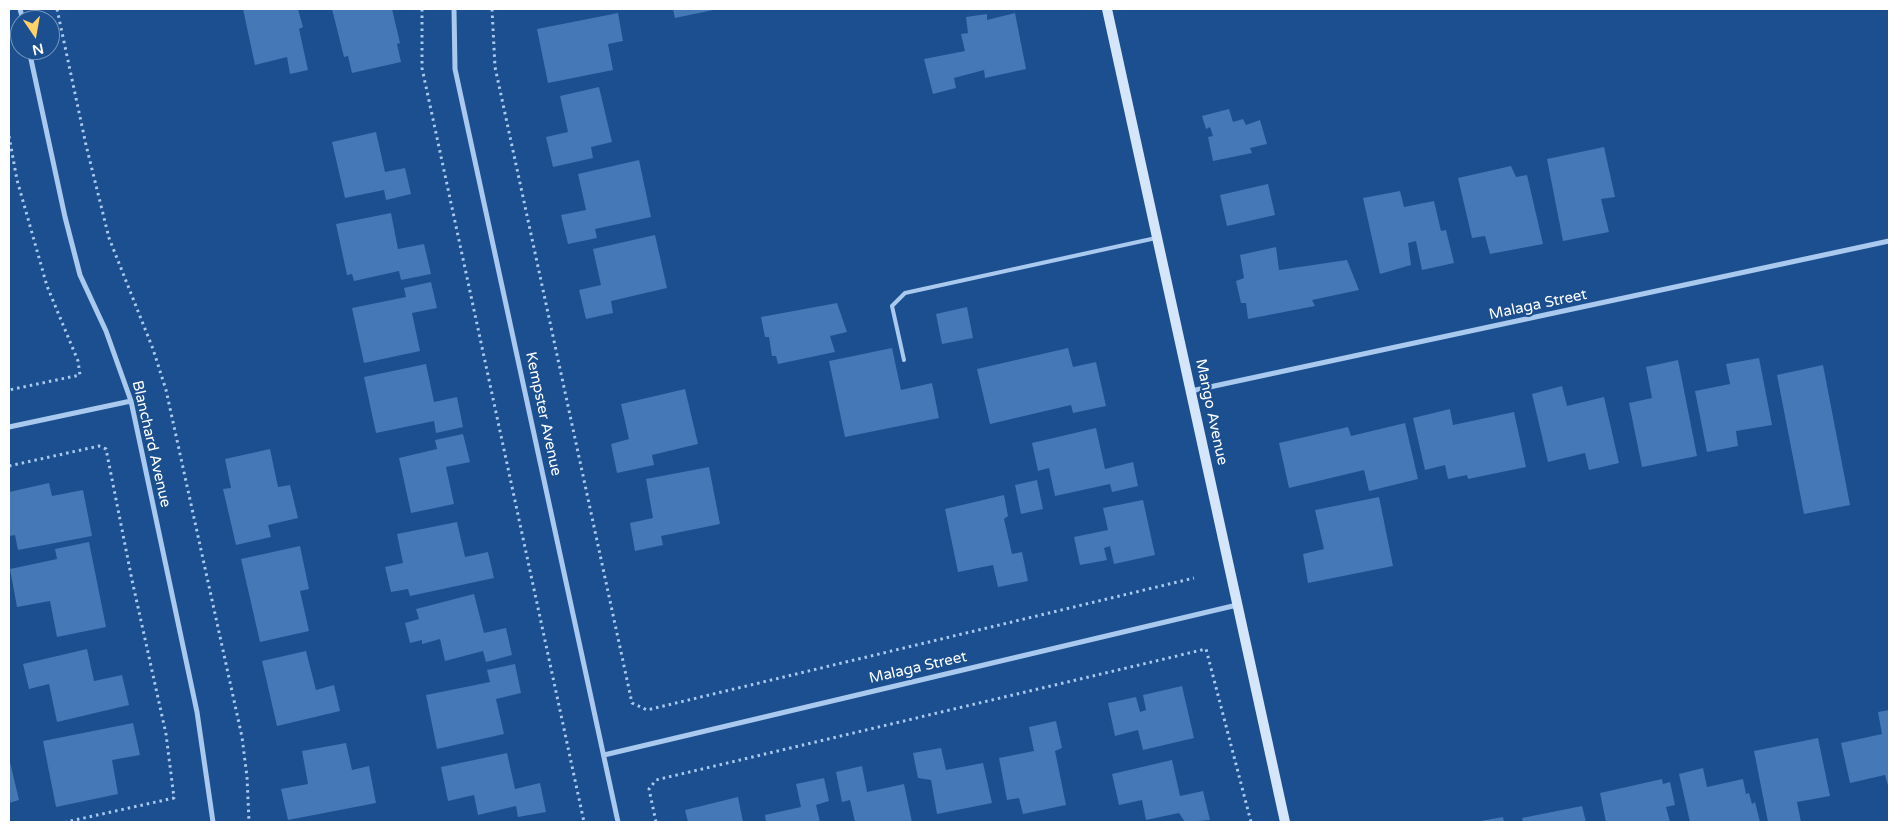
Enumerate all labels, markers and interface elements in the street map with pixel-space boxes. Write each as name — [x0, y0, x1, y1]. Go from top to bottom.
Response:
north arrow — [10, 10, 60, 60]
text: N — [31, 40, 45, 59]
street label: Malaga Street — [1487, 286, 1589, 324]
street label: Kempster Avenue — [521, 350, 565, 478]
street label: Mango Avenue — [1191, 357, 1231, 467]
street label: Blanchard Avenue — [128, 379, 174, 509]
street label: Malaga Street — [867, 648, 969, 688]

